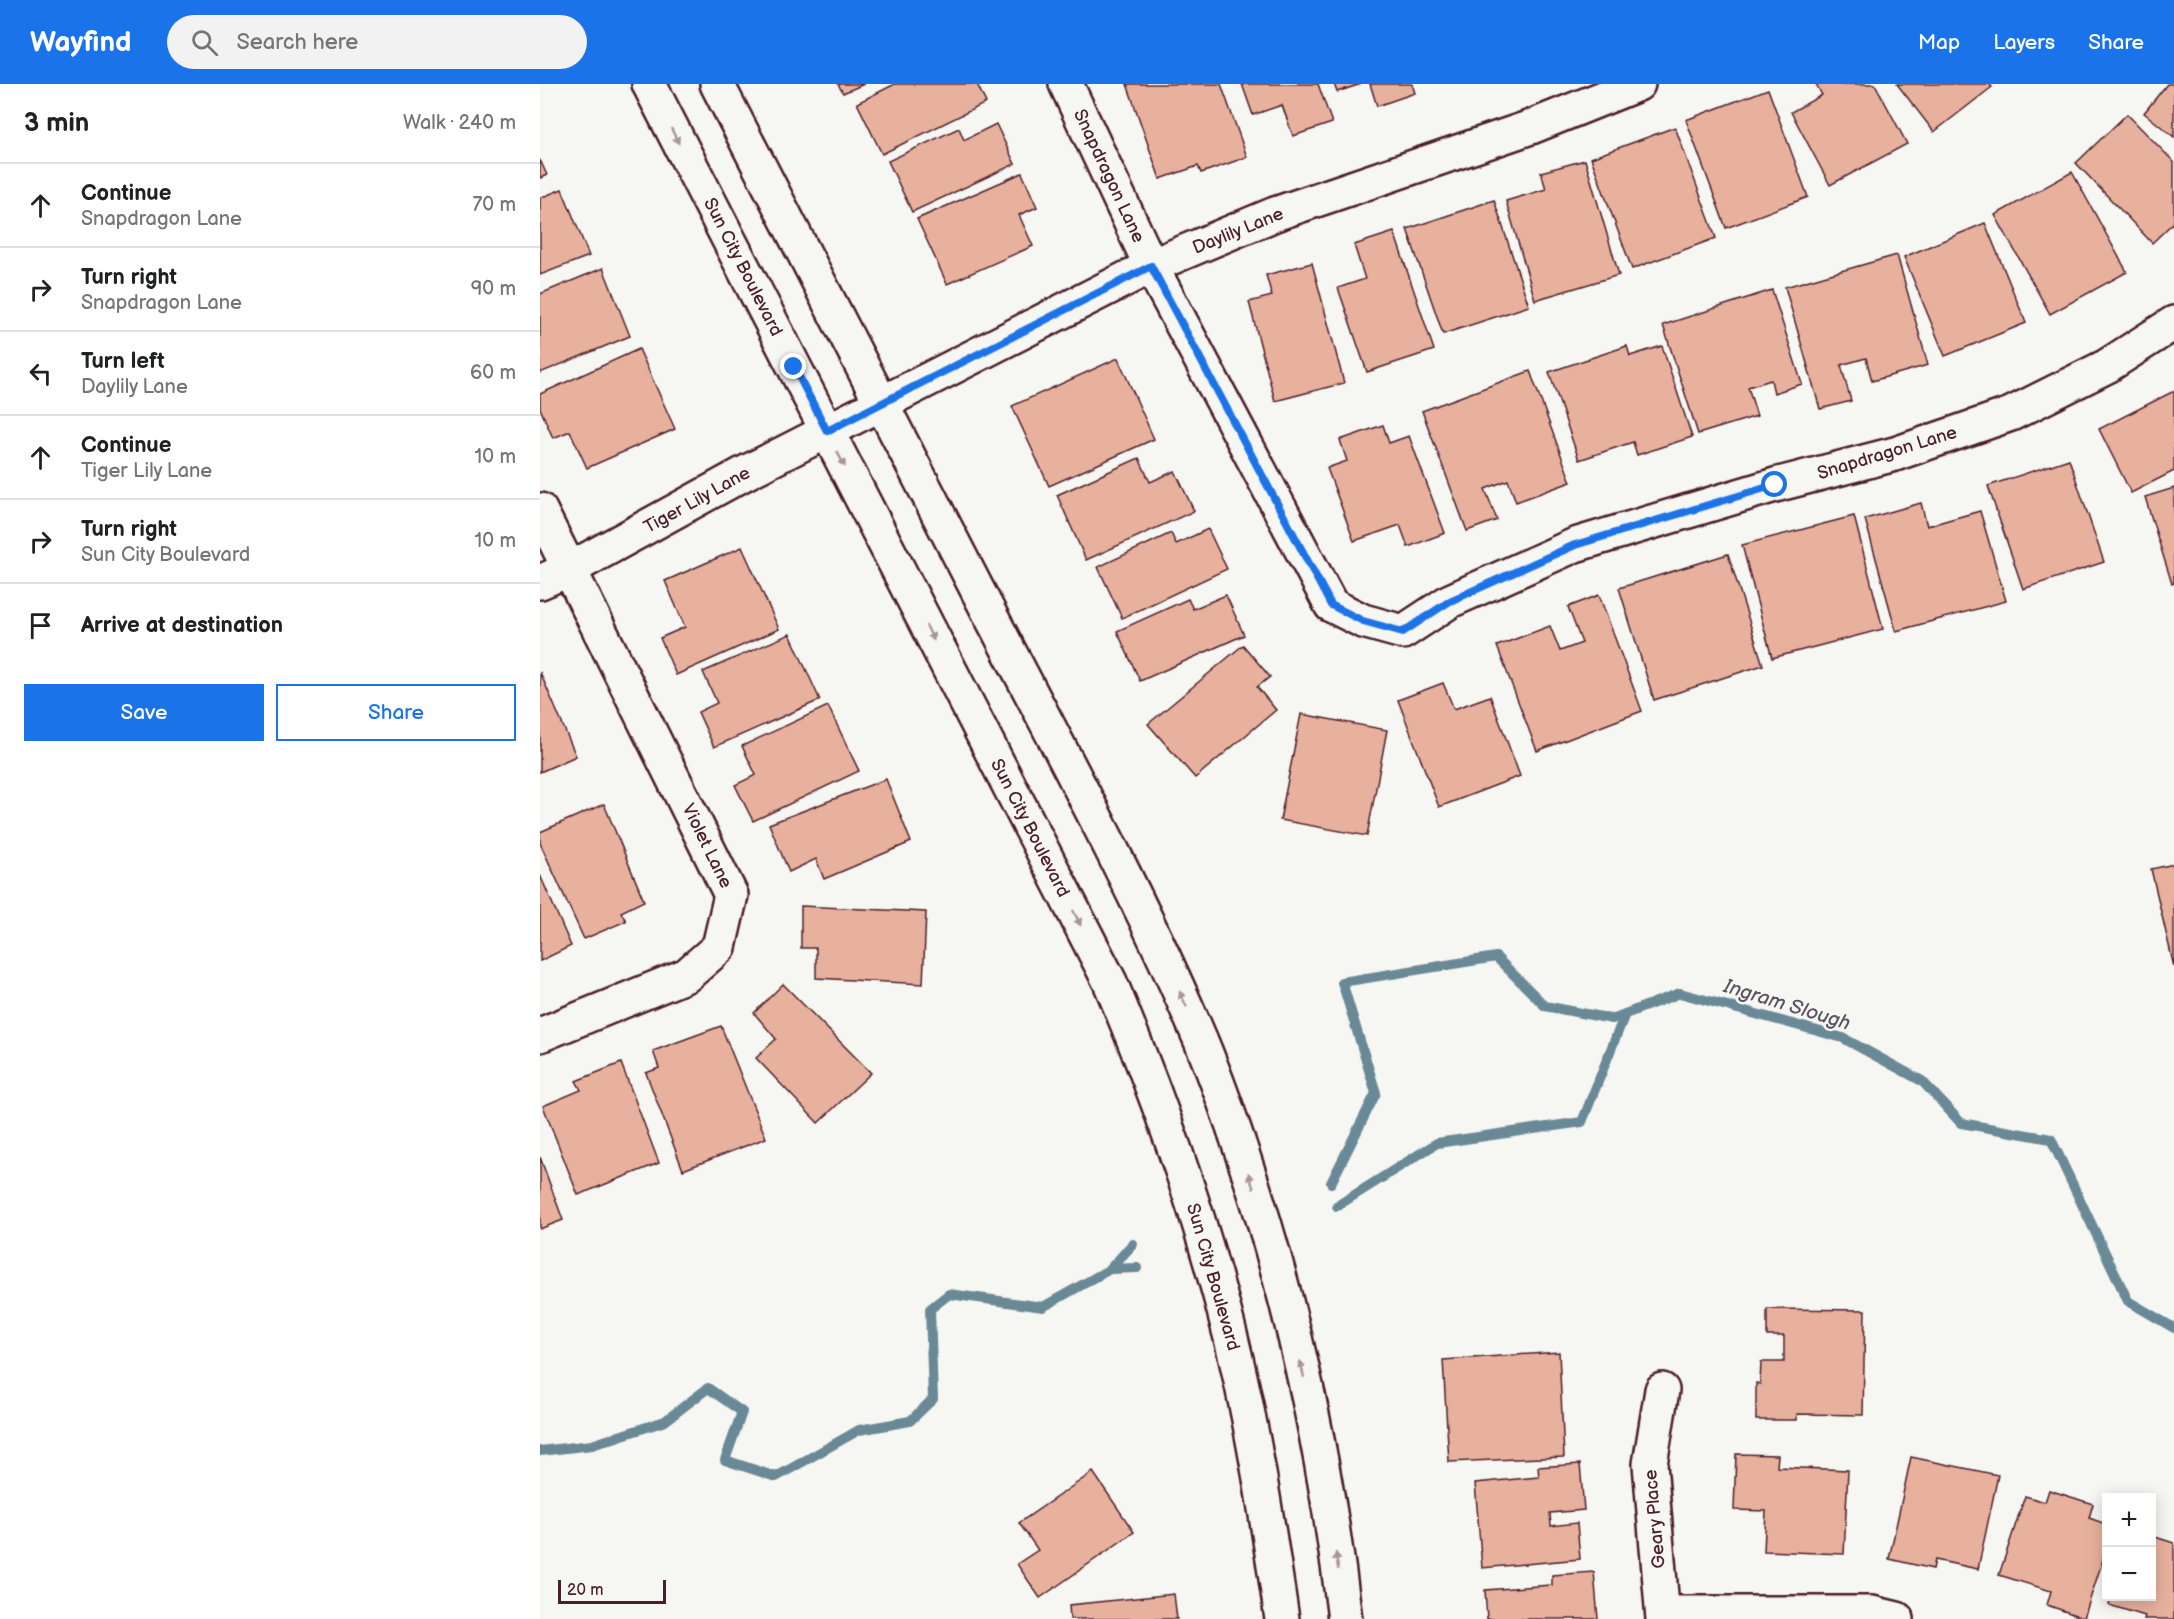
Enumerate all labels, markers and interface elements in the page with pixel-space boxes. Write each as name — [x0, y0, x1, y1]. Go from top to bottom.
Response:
search box — [167, 15, 587, 69]
text: Wayfind — [30, 26, 131, 59]
icon: search — [188, 26, 221, 59]
text: Search here — [236, 29, 358, 56]
text: Map — [1918, 30, 1960, 55]
text: Layers — [1993, 30, 2055, 55]
text: Share — [2088, 30, 2144, 55]
street label: Snapdragon Lane — [1069, 106, 1149, 246]
text: 3 min — [24, 108, 89, 139]
text: Walk · 240 m — [403, 111, 516, 135]
one-way arrow — [670, 127, 680, 145]
text: Continue — [81, 180, 171, 207]
icon: ahead — [24, 189, 57, 222]
text: 70 m — [472, 193, 516, 217]
street label: Sun City Boulevard — [699, 194, 787, 340]
street label: Daylily Lane — [1190, 203, 1287, 259]
text: Snapdragon Lane — [81, 207, 242, 231]
text: Turn right — [81, 264, 177, 291]
icon: right — [24, 273, 57, 306]
text: 90 m — [471, 277, 516, 301]
text: Snapdragon Lane — [81, 291, 242, 315]
text: Turn left — [81, 348, 165, 375]
route end — [780, 353, 806, 379]
icon: left — [24, 357, 57, 390]
text: 60 m — [470, 361, 516, 385]
text: Daylily Lane — [81, 375, 188, 399]
street label: Snapdragon Lane — [1815, 422, 1960, 484]
text: Continue — [81, 432, 171, 459]
icon: ahead — [24, 441, 57, 474]
text: 10 m — [475, 445, 516, 469]
one-way arrow — [836, 450, 846, 468]
text: Tiger Lily Lane — [81, 459, 212, 483]
street label: Tiger Lily Lane — [640, 462, 754, 538]
route start — [1761, 471, 1787, 497]
text: Turn right — [81, 516, 177, 543]
icon: right — [24, 525, 57, 558]
text: 10 m — [475, 529, 516, 553]
text: Sun City Boulevard — [81, 543, 250, 567]
icon: arrive — [24, 609, 57, 642]
text: Arrive at destination — [81, 612, 283, 639]
one-way arrow — [925, 624, 935, 641]
button: Save — [24, 684, 264, 741]
button: Share — [276, 684, 516, 741]
street label: Sun City Boulevard — [986, 755, 1074, 901]
street label: Violet Lane — [678, 800, 737, 892]
one-way arrow — [1071, 909, 1081, 927]
water label: Ingram Slough — [1720, 974, 1853, 1036]
one-way arrow — [1178, 990, 1187, 1007]
one-way arrow — [1246, 1172, 1256, 1190]
street label: Sun City Boulevard — [1182, 1201, 1244, 1353]
one-way arrow — [1297, 1360, 1306, 1379]
street label: Geary Place — [1640, 1468, 1670, 1569]
map controls — [2102, 1493, 2156, 1601]
button: + — [2102, 1493, 2156, 1547]
button: − — [2102, 1547, 2156, 1601]
one-way arrow — [1333, 1551, 1342, 1570]
scale bar — [558, 1577, 666, 1604]
text: 20 m — [567, 1581, 603, 1600]

